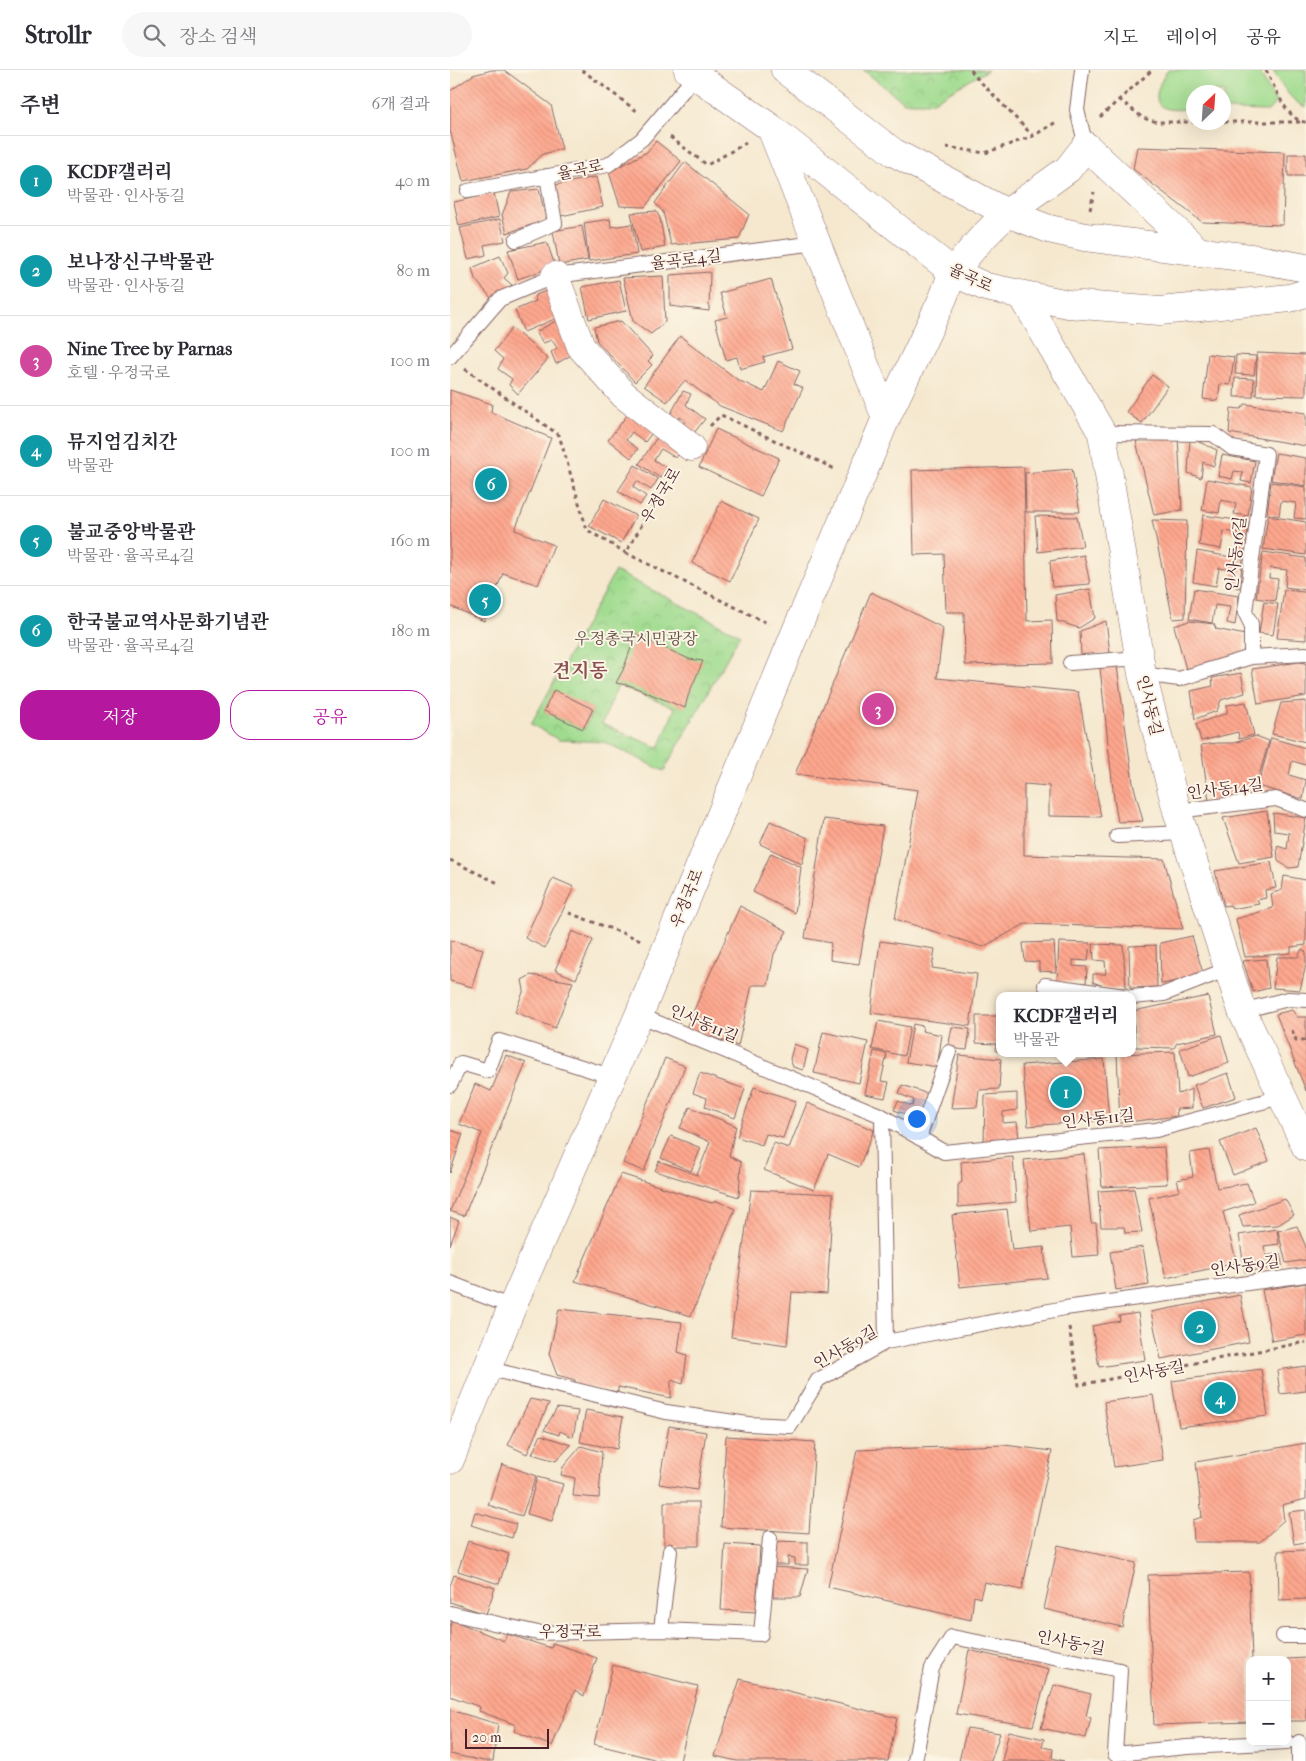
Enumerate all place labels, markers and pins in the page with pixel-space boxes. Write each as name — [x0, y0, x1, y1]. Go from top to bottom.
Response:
pin: 6 — [475, 465, 507, 503]
pin: 5 — [469, 581, 501, 619]
pin: 3 — [862, 690, 894, 728]
pin: 1 — [1050, 1073, 1082, 1111]
pin: 2 — [1184, 1308, 1216, 1346]
pin: 4 — [1204, 1379, 1236, 1417]

